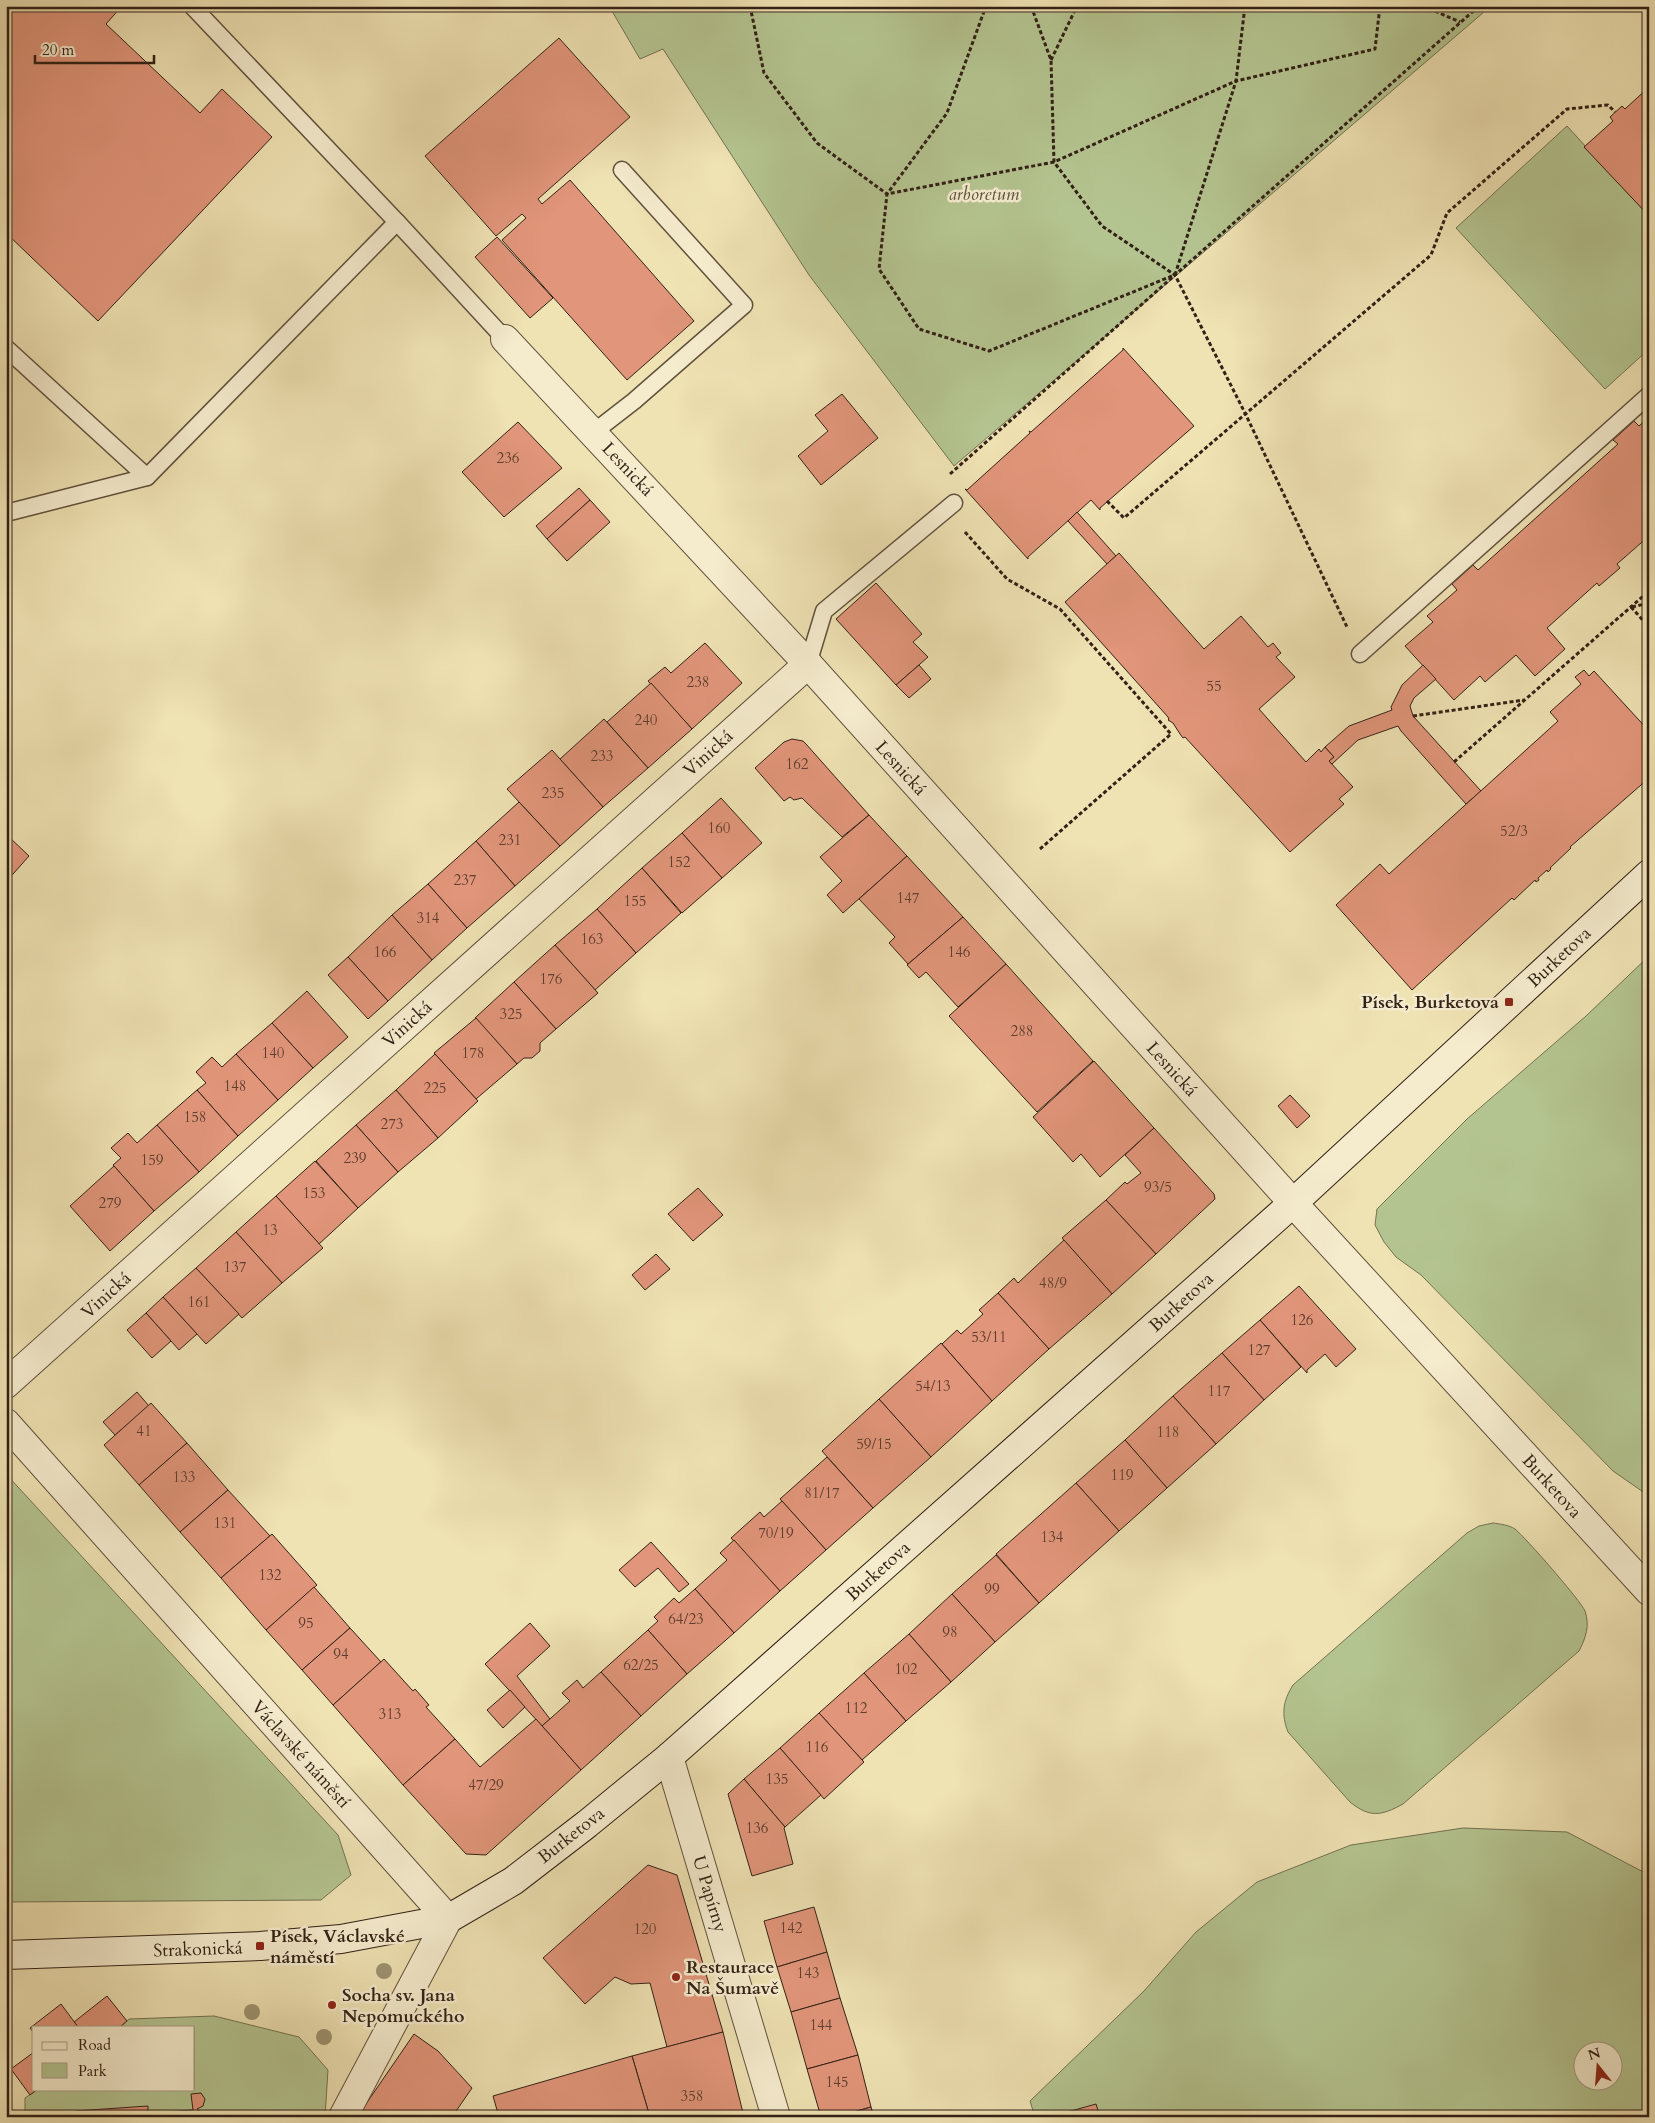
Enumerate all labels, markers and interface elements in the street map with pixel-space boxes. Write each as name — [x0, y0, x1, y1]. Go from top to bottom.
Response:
scale bar — [35, 32, 154, 64]
text: 20 m — [42, 40, 74, 60]
park label: arboretum — [949, 182, 1020, 207]
street label: Lesnická — [596, 437, 659, 502]
house number: 236 — [496, 448, 520, 468]
house number: 238 — [686, 672, 710, 692]
house number: 55 — [1206, 676, 1222, 696]
house number: 240 — [634, 710, 658, 730]
street label: Vinická — [678, 724, 739, 782]
street label: Lesnická — [869, 735, 932, 801]
house number: 233 — [590, 746, 614, 766]
house number: 162 — [785, 754, 809, 774]
house number: 235 — [541, 783, 565, 803]
house number: 160 — [707, 818, 731, 838]
house number: 52/3 — [1500, 821, 1528, 841]
house number: 231 — [498, 830, 522, 850]
house number: 152 — [667, 852, 691, 872]
house number: 237 — [453, 870, 477, 890]
house number: 147 — [896, 888, 920, 908]
house number: 155 — [623, 891, 647, 911]
house number: 314 — [416, 908, 440, 928]
street label: Burketova — [1522, 921, 1597, 993]
house number: 163 — [580, 929, 604, 949]
house number: 166 — [373, 942, 397, 962]
house number: 146 — [947, 942, 971, 962]
house number: 176 — [539, 969, 563, 989]
place label: Písek, Burketova — [1361, 990, 1499, 1015]
street label: Vinická — [377, 995, 438, 1053]
marker: Písek, Burketova — [1503, 996, 1515, 1008]
house number: 325 — [499, 1004, 523, 1024]
house number: 288 — [1010, 1021, 1034, 1041]
street label: Lesnická — [1140, 1036, 1203, 1102]
house number: 140 — [261, 1043, 285, 1063]
house number: 178 — [461, 1043, 485, 1063]
house number: 148 — [223, 1076, 247, 1096]
house number: 225 — [423, 1078, 447, 1098]
house number: 158 — [183, 1107, 207, 1127]
house number: 273 — [380, 1114, 404, 1134]
house number: 239 — [343, 1148, 367, 1168]
house number: 159 — [140, 1150, 164, 1170]
house number: 93/5 — [1144, 1177, 1172, 1197]
house number: 153 — [302, 1183, 326, 1203]
house number: 279 — [98, 1193, 122, 1213]
house number: 13 — [262, 1220, 278, 1240]
house number: 137 — [223, 1257, 247, 1277]
street label: Vinická — [76, 1266, 137, 1324]
street label: Burketova — [1144, 1267, 1219, 1338]
house number: 48/9 — [1039, 1273, 1067, 1293]
house number: 161 — [187, 1292, 211, 1312]
house number: 126 — [1290, 1310, 1314, 1330]
house number: 53/11 — [971, 1327, 1007, 1347]
house number: 127 — [1247, 1340, 1271, 1360]
house number: 54/13 — [915, 1376, 951, 1396]
house number: 117 — [1207, 1381, 1231, 1401]
house number: 41 — [136, 1421, 152, 1441]
house number: 118 — [1156, 1422, 1180, 1442]
house number: 59/15 — [856, 1434, 892, 1454]
street label: Burketova — [1516, 1449, 1587, 1524]
house number: 119 — [1110, 1465, 1134, 1485]
house number: 133 — [172, 1467, 196, 1487]
house number: 81/17 — [804, 1483, 840, 1503]
house number: 131 — [213, 1513, 237, 1533]
house number: 70/19 — [758, 1523, 794, 1543]
house number: 134 — [1040, 1527, 1064, 1547]
street label: Burketova — [841, 1536, 916, 1607]
house number: 132 — [258, 1565, 282, 1585]
house number: 99 — [984, 1579, 1000, 1599]
house number: 64/23 — [668, 1609, 704, 1629]
house number: 95 — [298, 1613, 314, 1633]
house number: 98 — [942, 1622, 958, 1642]
house number: 94 — [333, 1644, 349, 1664]
house number: 62/25 — [623, 1655, 659, 1675]
house number: 102 — [894, 1659, 918, 1679]
street label: Václavské náměstí — [245, 1695, 356, 1814]
house number: 112 — [844, 1698, 868, 1718]
house number: 313 — [378, 1704, 402, 1724]
house number: 116 — [805, 1737, 829, 1757]
house number: 135 — [765, 1769, 789, 1789]
house number: 47/29 — [468, 1775, 504, 1795]
street label: Burketova — [533, 1801, 610, 1870]
house number: 136 — [745, 1818, 769, 1838]
street label: U Papírny — [686, 1853, 733, 1936]
house number: 142 — [779, 1918, 803, 1938]
house number: 120 — [633, 1919, 657, 1939]
place label: Písek, Václavské náměstí — [270, 1924, 405, 1970]
street label: Strakonická — [153, 1935, 243, 1964]
marker: Písek, Václavské náměstí — [254, 1940, 266, 1952]
place label: Restaurace Na Šumavě — [686, 1955, 779, 2001]
house number: 143 — [796, 1963, 820, 1983]
marker: Restaurace Na Šumavě — [670, 1971, 682, 1983]
place label: Socha sv. Jana Nepomuckého — [342, 1983, 465, 2029]
marker: Socha sv. Jana Nepomuckého — [326, 1999, 338, 2011]
house number: 144 — [809, 2015, 833, 2035]
legend — [32, 2026, 195, 2090]
text: Road — [78, 2035, 111, 2055]
north arrow — [1572, 2040, 1622, 2090]
text: N — [1586, 2043, 1603, 2065]
text: Park — [78, 2061, 107, 2081]
house number: 145 — [825, 2072, 849, 2092]
house number: 358 — [680, 2086, 704, 2106]

